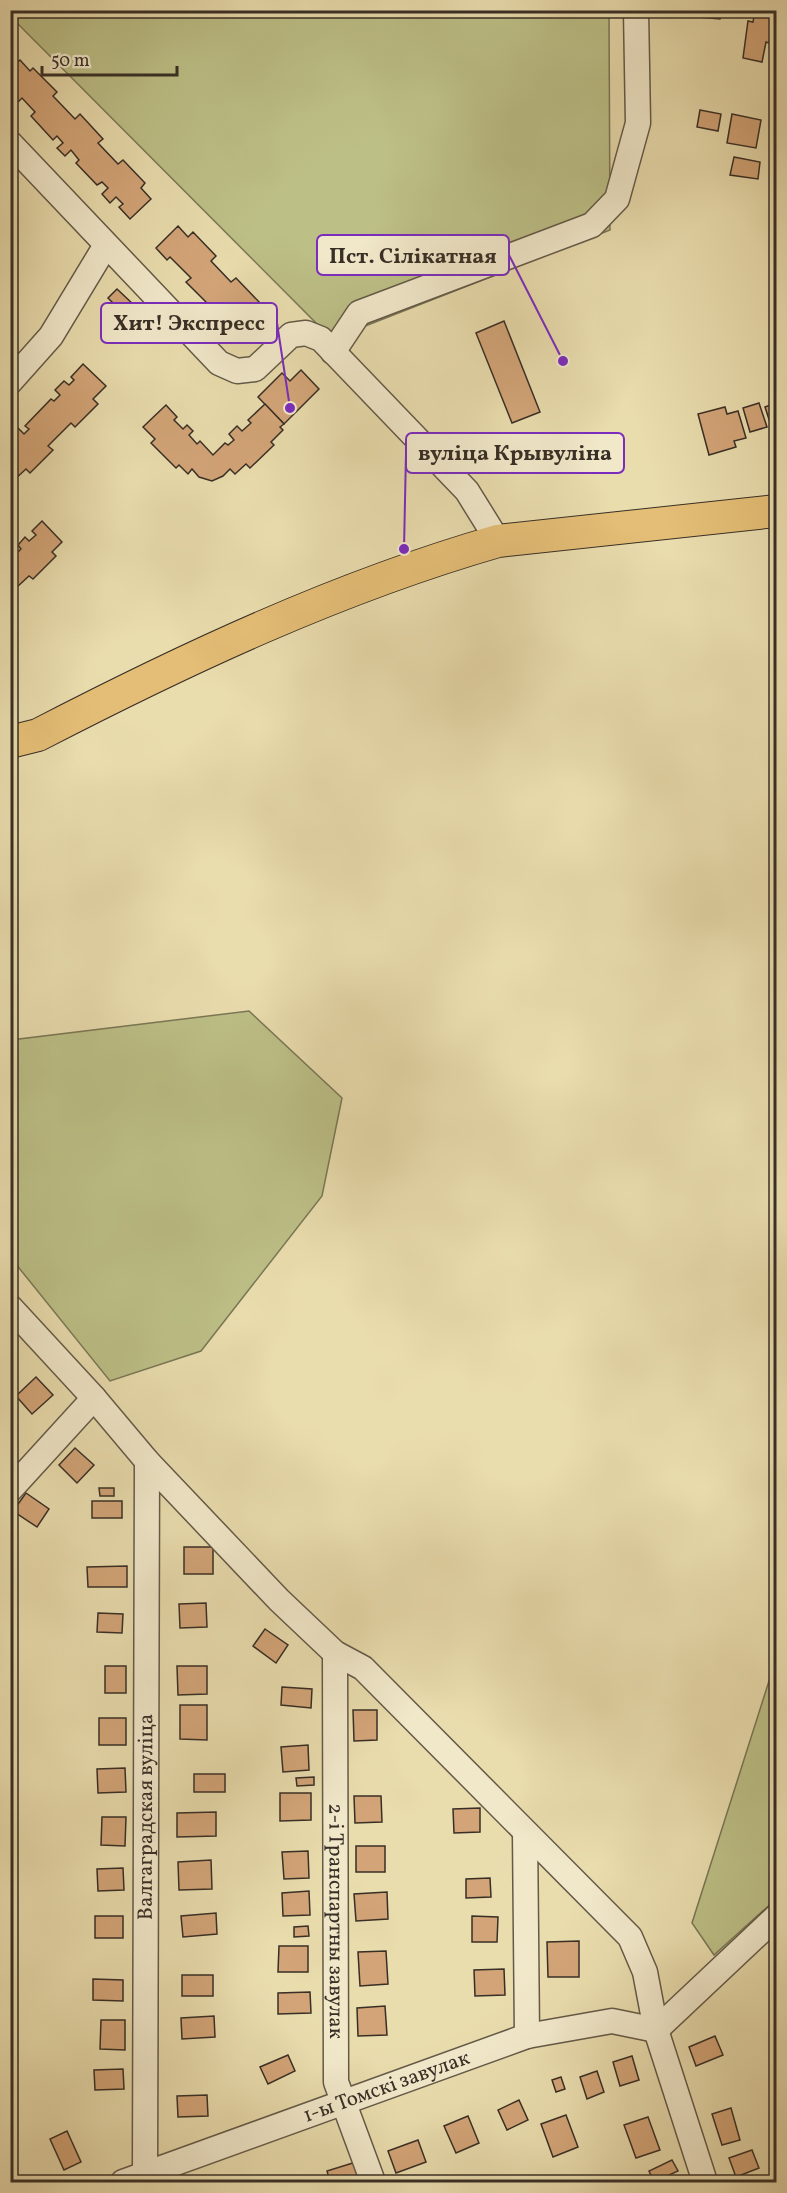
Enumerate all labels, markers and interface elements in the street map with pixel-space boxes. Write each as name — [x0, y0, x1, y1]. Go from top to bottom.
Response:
scale bar — [42, 39, 177, 77]
text: 50 m — [51, 49, 90, 74]
callout: Пст. Сілікатная — [317, 235, 509, 275]
text: Пст. Сілікатная — [329, 242, 497, 273]
callout: Хит! Экспресс — [101, 303, 277, 343]
text: Хит! Экспресс — [113, 309, 265, 340]
callout: вуліца Крывуліна — [406, 433, 624, 473]
text: вуліца Крывуліна — [418, 439, 612, 470]
street label: Валгаградская вуліца — [131, 1714, 161, 1920]
street label: 2-і Транспартны завулак — [321, 1803, 350, 2039]
street label: 1-ы Томскі завулак — [299, 2043, 474, 2130]

